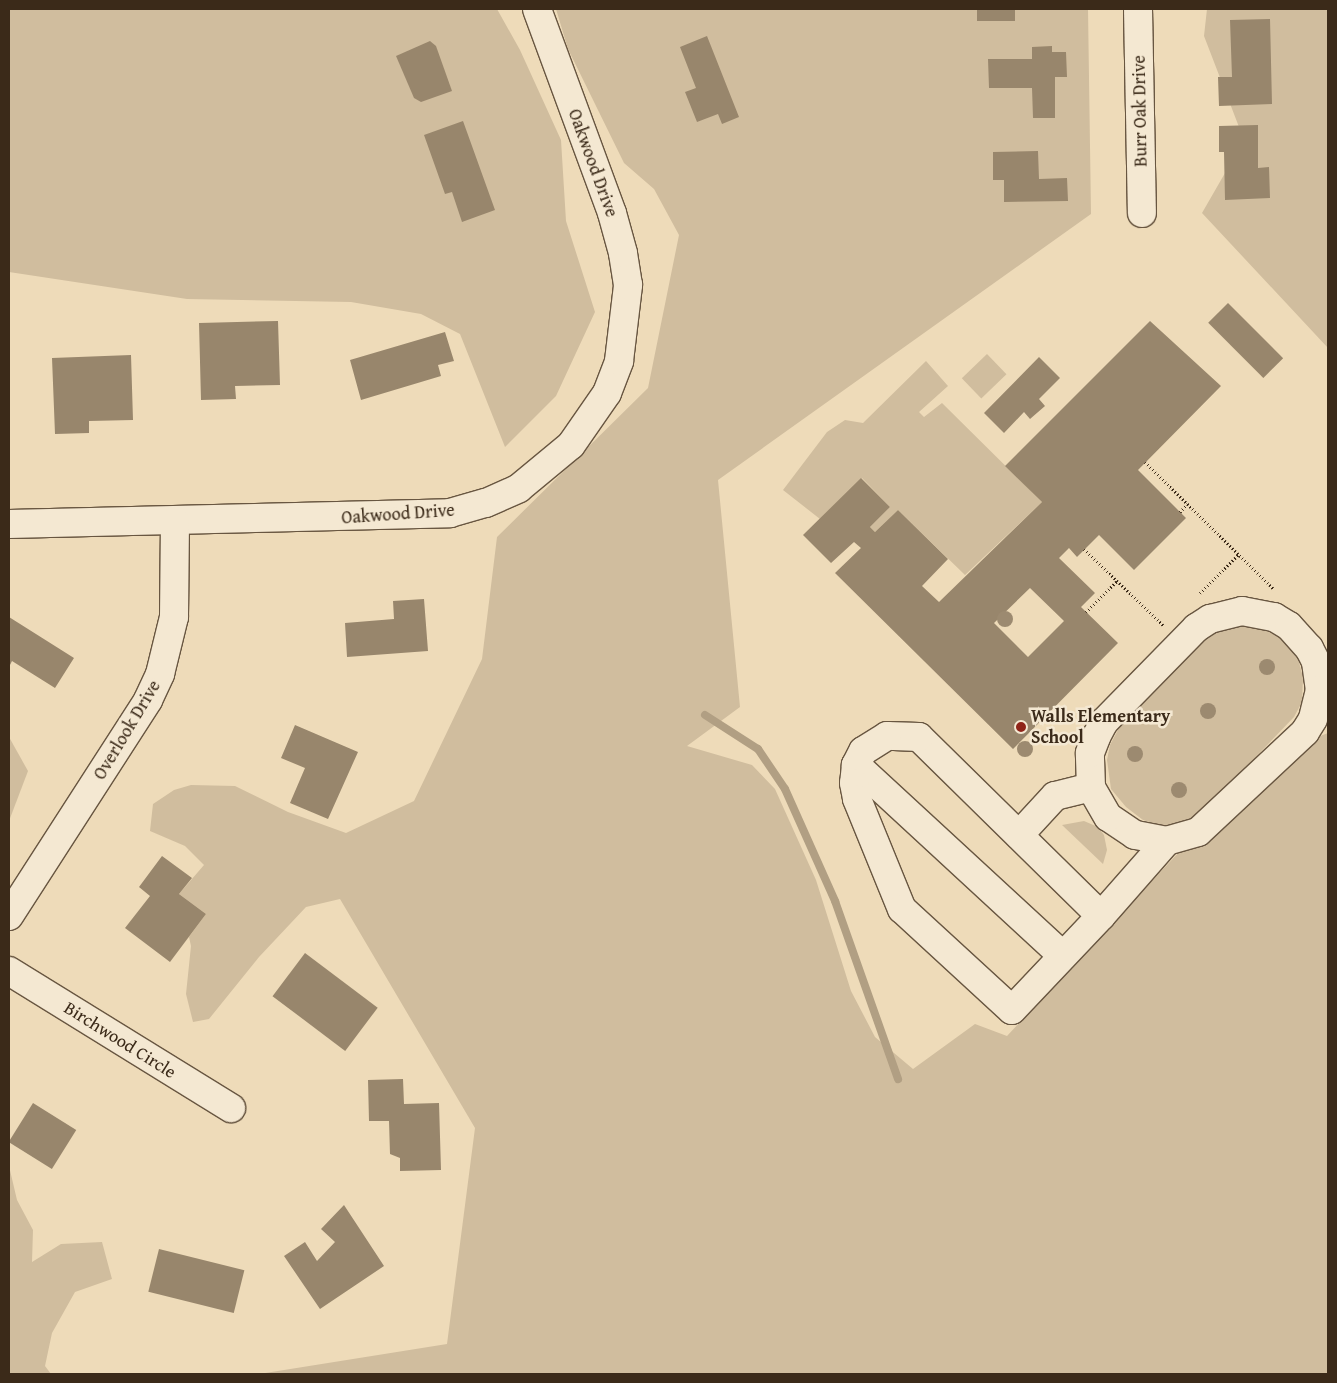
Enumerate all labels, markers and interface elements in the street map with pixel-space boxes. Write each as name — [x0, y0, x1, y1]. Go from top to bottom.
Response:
street label: Burr Oak Drive — [1128, 55, 1152, 167]
street label: Oakwood Drive — [563, 106, 623, 220]
street label: Oakwood Drive — [341, 499, 455, 529]
street label: Overlook Drive — [89, 676, 165, 784]
place label: Walls Elementary School — [1031, 706, 1170, 749]
marker: Walls Elementary School — [1015, 721, 1027, 733]
street label: Birchwood Circle — [60, 997, 180, 1083]

